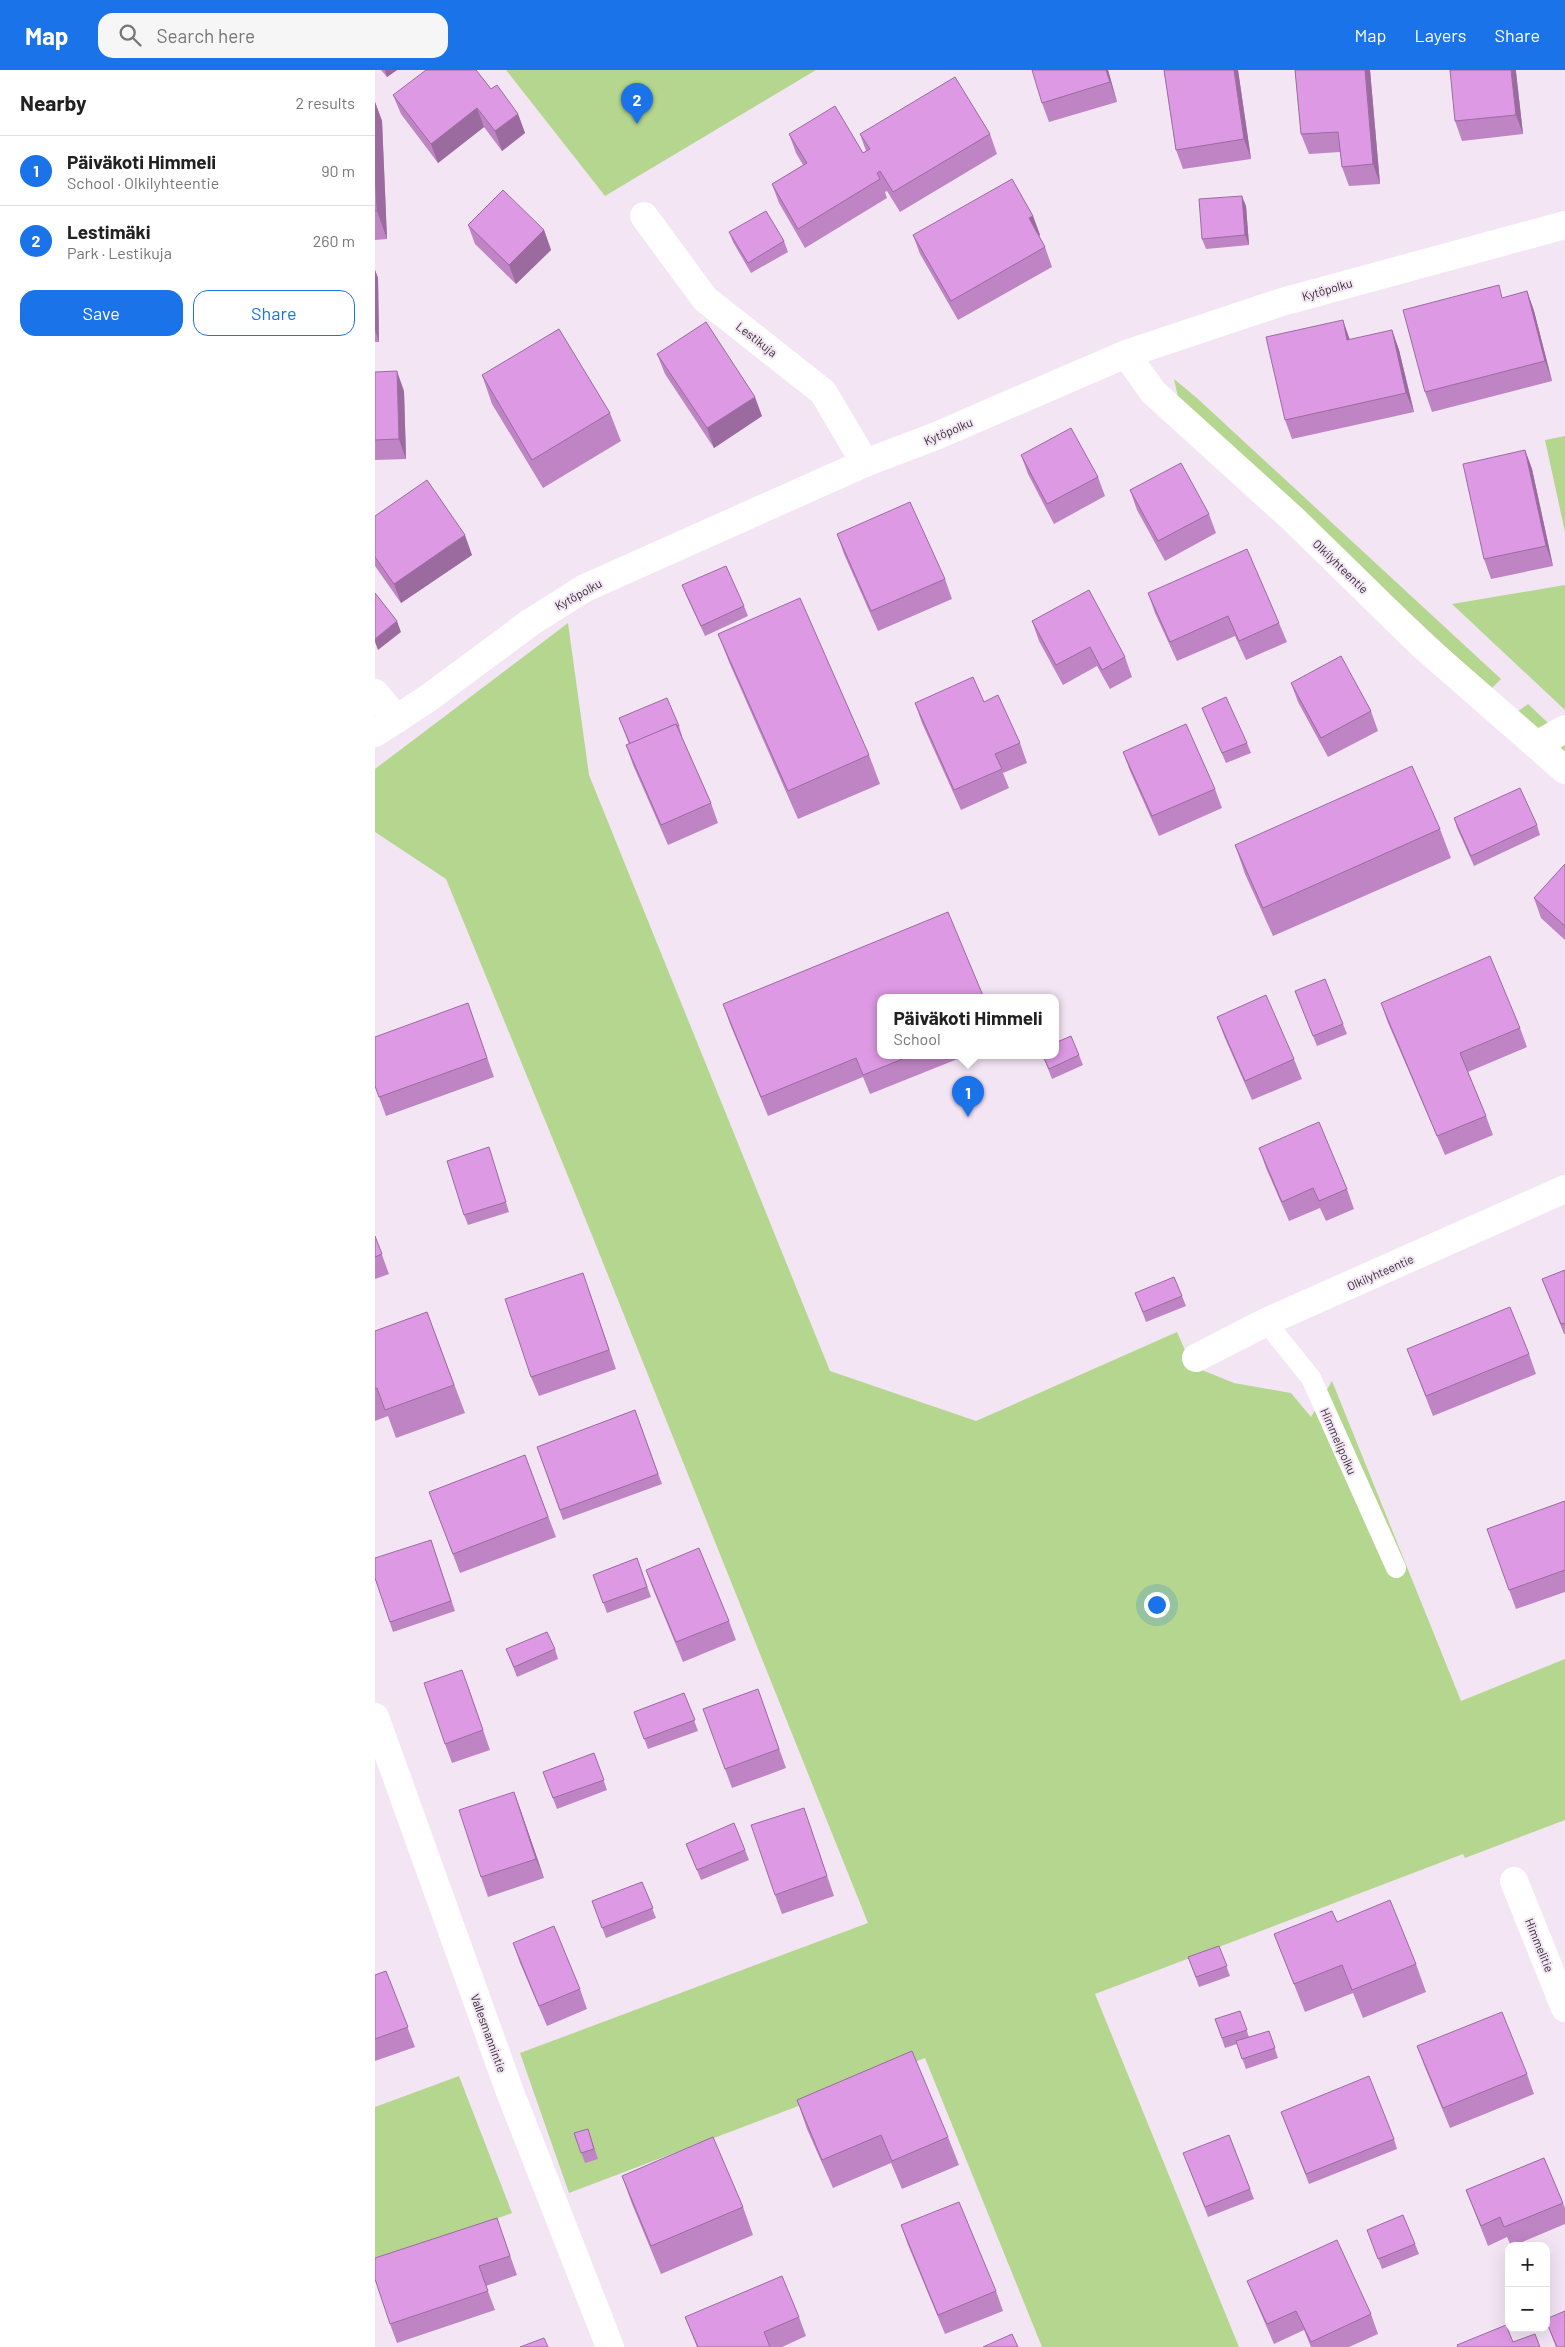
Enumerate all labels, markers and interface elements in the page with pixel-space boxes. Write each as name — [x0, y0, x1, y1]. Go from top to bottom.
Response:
search box — [98, 13, 448, 58]
text: Map — [25, 21, 68, 50]
icon: search — [116, 21, 144, 49]
text: Search here — [156, 24, 255, 47]
text: Map — [1354, 24, 1386, 46]
text: Layers — [1414, 24, 1467, 46]
text: Share — [1495, 24, 1540, 46]
pin: 2 — [621, 83, 653, 124]
text: Nearby — [20, 90, 86, 115]
text: 2 results — [296, 93, 355, 112]
text: Päiväkoti Himmeli — [67, 150, 216, 173]
text: 1 — [33, 161, 39, 180]
text: 90 m — [321, 161, 355, 180]
text: School · Olkilyhteentie — [67, 173, 219, 192]
text: Lestimäki — [67, 220, 151, 243]
text: 2 — [32, 231, 40, 250]
text: 260 m — [313, 231, 355, 250]
text: Park · Lestikuja — [67, 243, 172, 262]
street label: Kytöpolku — [1300, 275, 1354, 303]
button: Save — [20, 290, 183, 336]
button: Share — [193, 290, 355, 336]
street label: Lestikuja — [734, 319, 780, 359]
street label: Kytöpolku — [922, 414, 974, 448]
street label: Olkilyhteentie — [1310, 536, 1372, 596]
street label: Kytöpolku — [552, 575, 604, 613]
popup — [877, 994, 1059, 1059]
text: Päiväkoti Himmeli — [893, 1006, 1043, 1029]
text: School — [893, 1029, 941, 1048]
pin: 1 — [952, 1076, 984, 1117]
street label: Olkilyhteentie — [1345, 1251, 1415, 1293]
street label: Himmelipolku — [1318, 1406, 1360, 1476]
your location — [1144, 1592, 1170, 1618]
street label: Himmelitie — [1523, 1916, 1557, 1974]
street label: Vallesmannintie — [468, 1992, 510, 2074]
map controls — [1505, 2242, 1550, 2332]
button: + — [1505, 2242, 1550, 2287]
button: − — [1505, 2287, 1550, 2332]

